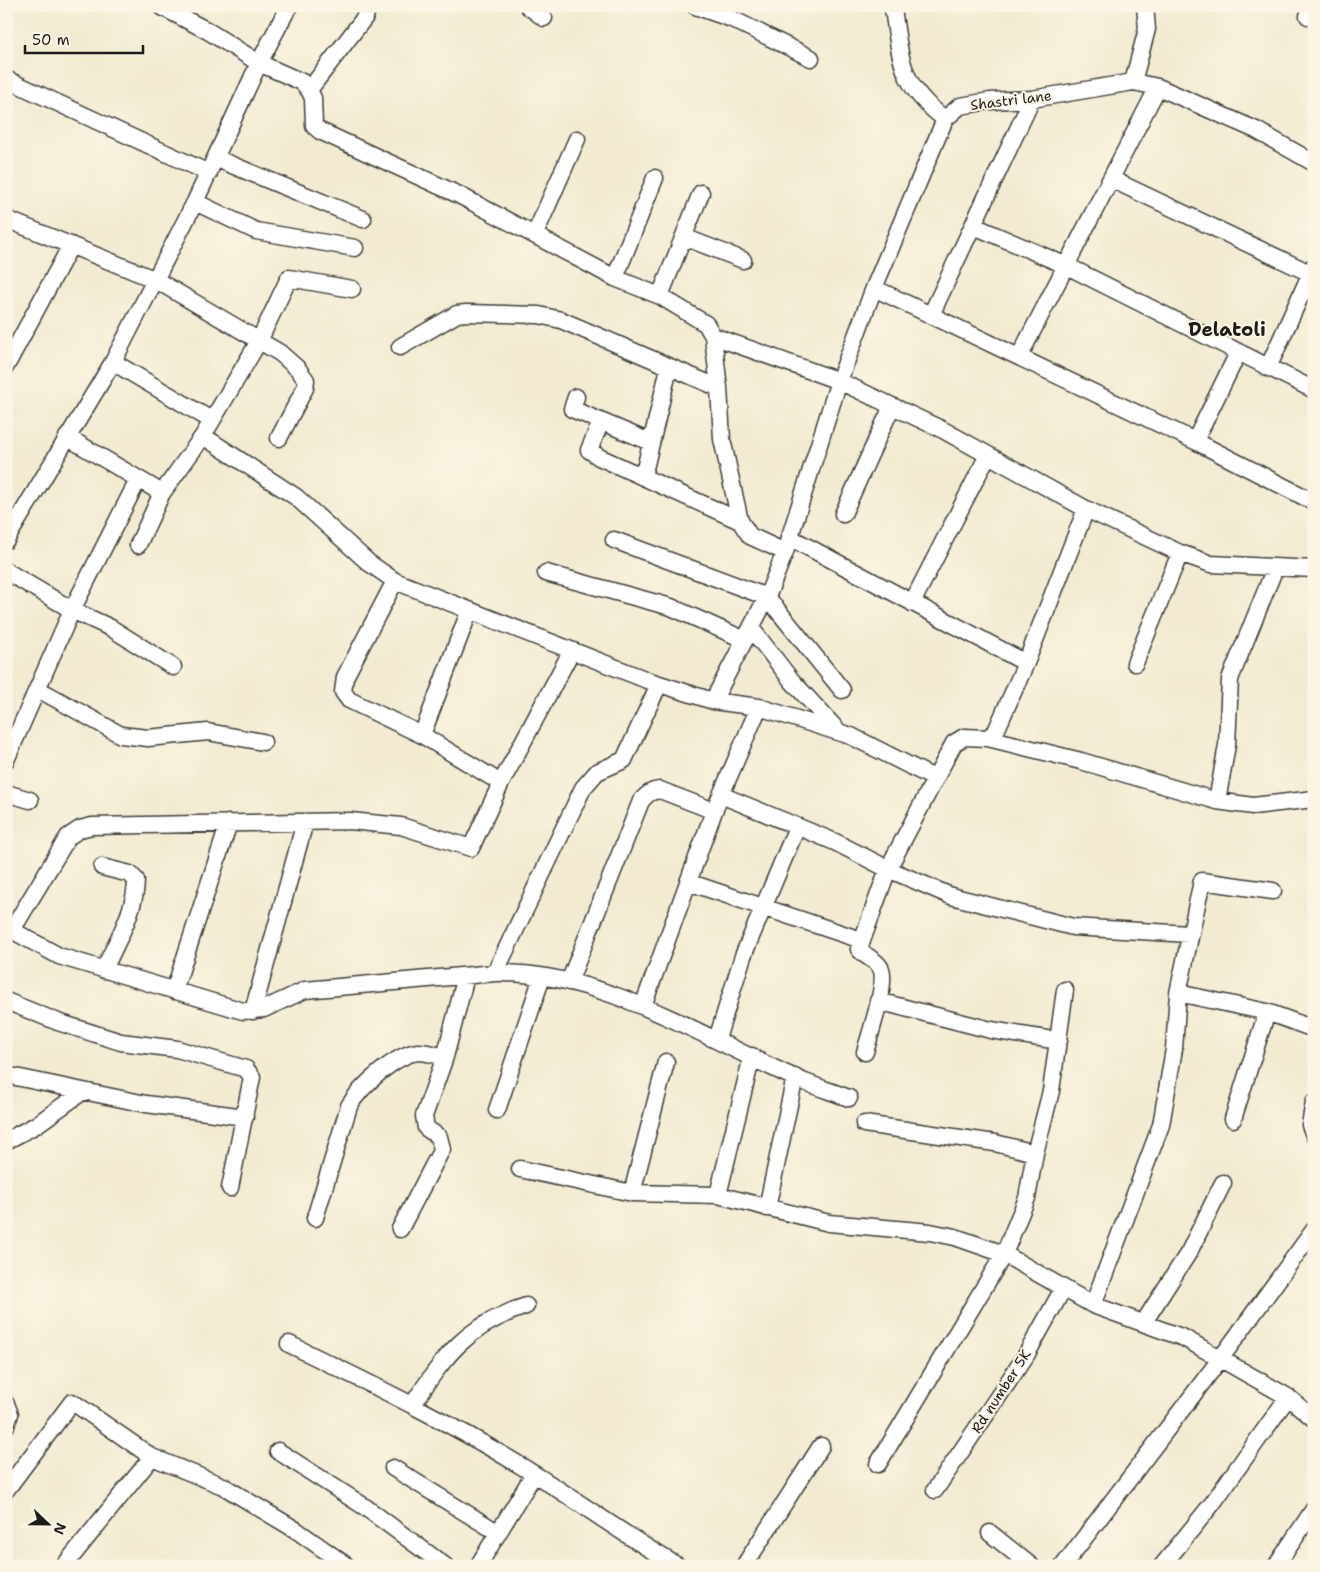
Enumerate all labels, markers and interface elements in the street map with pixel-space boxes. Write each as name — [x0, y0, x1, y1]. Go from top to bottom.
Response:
scale bar — [25, 22, 142, 54]
text: 50 m — [32, 30, 70, 50]
street label: Shastri lane — [969, 86, 1053, 114]
district label: Delatoli — [1188, 317, 1266, 342]
street label: Rd number 5K — [967, 1346, 1035, 1436]
north arrow — [22, 1500, 72, 1550]
text: N — [50, 1520, 70, 1537]

